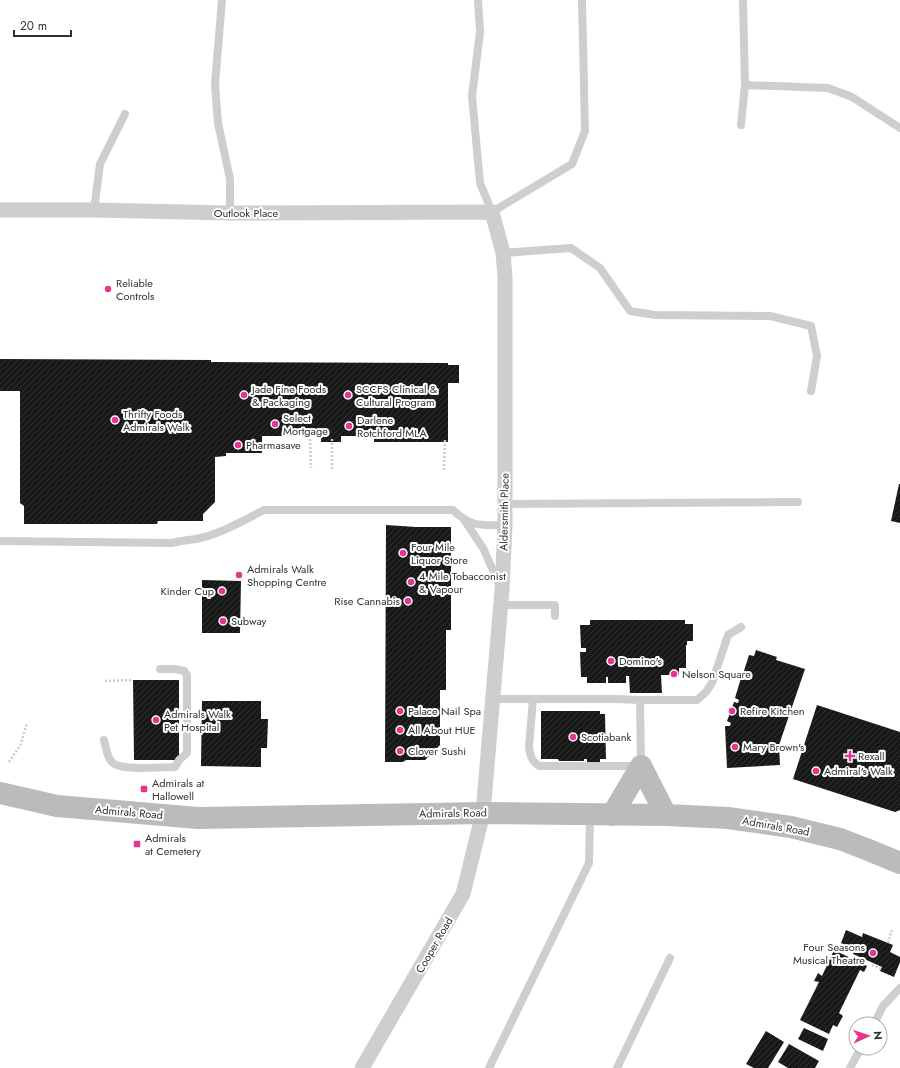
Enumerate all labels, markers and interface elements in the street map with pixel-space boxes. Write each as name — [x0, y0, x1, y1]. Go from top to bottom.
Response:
scale bar — [14, 12, 71, 38]
text: 20 m — [20, 17, 47, 35]
street label: Outlook Place — [214, 205, 279, 221]
place label: Reliable Controls — [116, 275, 155, 304]
marker: Reliable Controls — [103, 284, 113, 294]
place label: Jade Fine Foods & Packaging — [250, 381, 327, 410]
place label: SCCFS Clinical & Cultural Program — [356, 381, 438, 410]
marker: Jade Fine Foods & Packaging — [239, 390, 249, 400]
marker: SCCFS Clinical & Cultural Program — [343, 390, 353, 400]
place label: Thrifty Foods Admirals Walk — [123, 406, 190, 435]
place label: Select Mortgage — [283, 410, 328, 439]
place label: Darlene Rotchford MLA — [357, 412, 428, 441]
marker: Thrifty Foods Admirals Walk — [110, 415, 120, 425]
marker: Select Mortgage — [270, 419, 280, 429]
marker: Darlene Rotchford MLA — [344, 421, 354, 431]
place label: Pharmasave — [246, 437, 301, 453]
marker: Pharmasave — [233, 440, 243, 450]
street label: Aldersmith Place — [495, 473, 513, 551]
place label: Four Mile Liquor Store — [411, 539, 468, 568]
marker: Four Mile Liquor Store — [398, 548, 408, 558]
place label: Admirals Walk Shopping Centre — [247, 561, 327, 590]
place label: 4 Mile Tobacconist & Vapour — [419, 568, 506, 597]
marker: Admirals Walk Shopping Centre — [234, 570, 244, 580]
marker: 4 Mile Tobacconist & Vapour — [406, 577, 416, 587]
place label: Kinder Cup — [161, 583, 214, 599]
marker: Kinder Cup — [217, 586, 227, 596]
place label: Rise Cannabis — [334, 593, 401, 609]
marker: Rise Cannabis — [403, 596, 413, 606]
place label: Subway — [231, 613, 267, 629]
marker: Subway — [218, 616, 228, 626]
place label: Domino's — [619, 653, 662, 669]
marker: Domino's — [606, 656, 616, 666]
place label: Nelson Square — [682, 666, 751, 682]
marker: Nelson Square — [669, 669, 679, 679]
place label: Palace Nail Spa — [408, 703, 481, 719]
place label: Refire Kitchen — [740, 703, 805, 719]
place label: Admirals Walk Pet Hospital — [164, 706, 231, 735]
marker: Palace Nail Spa — [395, 706, 405, 716]
marker: Refire Kitchen — [727, 706, 737, 716]
marker: Admirals Walk Pet Hospital — [151, 715, 161, 725]
place label: All About HUE — [408, 722, 476, 738]
marker: All About HUE — [395, 725, 405, 735]
place label: Scotiabank — [581, 729, 631, 745]
marker: Scotiabank — [568, 732, 578, 742]
place label: Mary Brown's — [743, 739, 805, 755]
marker: Mary Brown's — [730, 742, 740, 752]
place label: Clover Sushi — [408, 743, 466, 759]
marker: Clover Sushi — [395, 746, 405, 756]
place label: Rexall — [858, 748, 885, 764]
marker: Rexall — [845, 751, 855, 761]
place label: Admiral's Walk — [824, 763, 893, 779]
marker: Admiral's Walk — [811, 766, 821, 776]
place label: Admirals at Hallowell — [152, 775, 205, 804]
marker: Admirals at Hallowell — [139, 784, 149, 794]
street label: Admirals Road — [94, 801, 164, 823]
street label: Admirals Road — [419, 804, 487, 822]
street label: Admirals Road — [741, 812, 811, 840]
place label: Admirals at Cemetery — [145, 830, 201, 859]
marker: Admirals at Cemetery — [132, 839, 142, 849]
street label: Cooper Road — [411, 914, 457, 976]
place label: Four Seasons Musical Theatre — [793, 939, 866, 968]
marker: Four Seasons Musical Theatre — [868, 948, 878, 958]
north arrow — [848, 1016, 888, 1056]
text: N — [870, 1031, 886, 1040]

